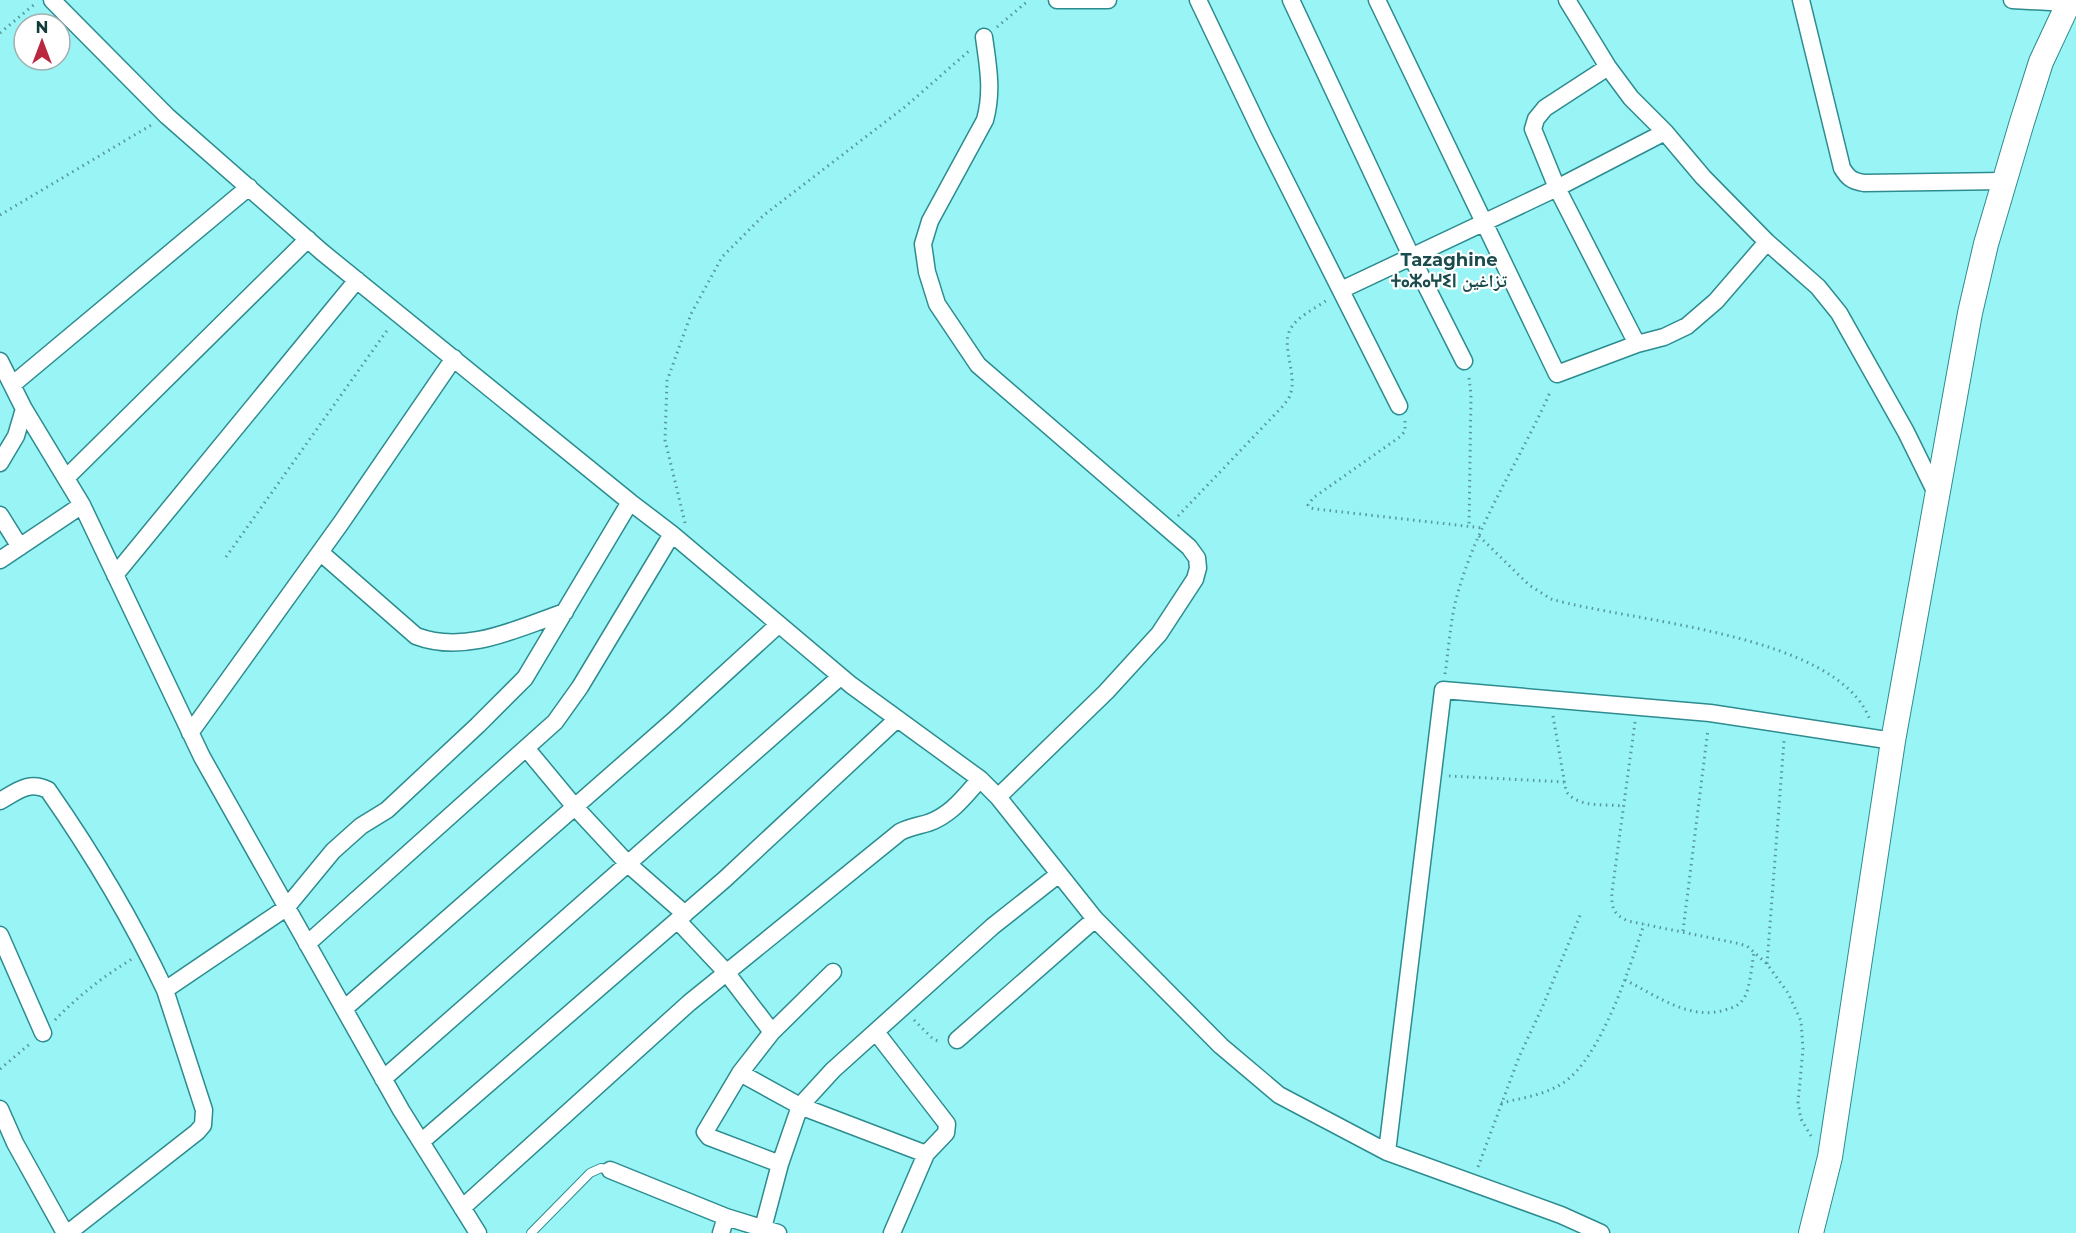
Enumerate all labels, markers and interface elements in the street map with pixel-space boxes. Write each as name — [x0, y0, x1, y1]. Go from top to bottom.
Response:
north arrow — [12, 12, 72, 72]
text: N — [36, 18, 48, 37]
district label: Tazaghine ⵜⴰⵣⴰⵖⵉⵏ تزاغين — [1391, 249, 1507, 292]

